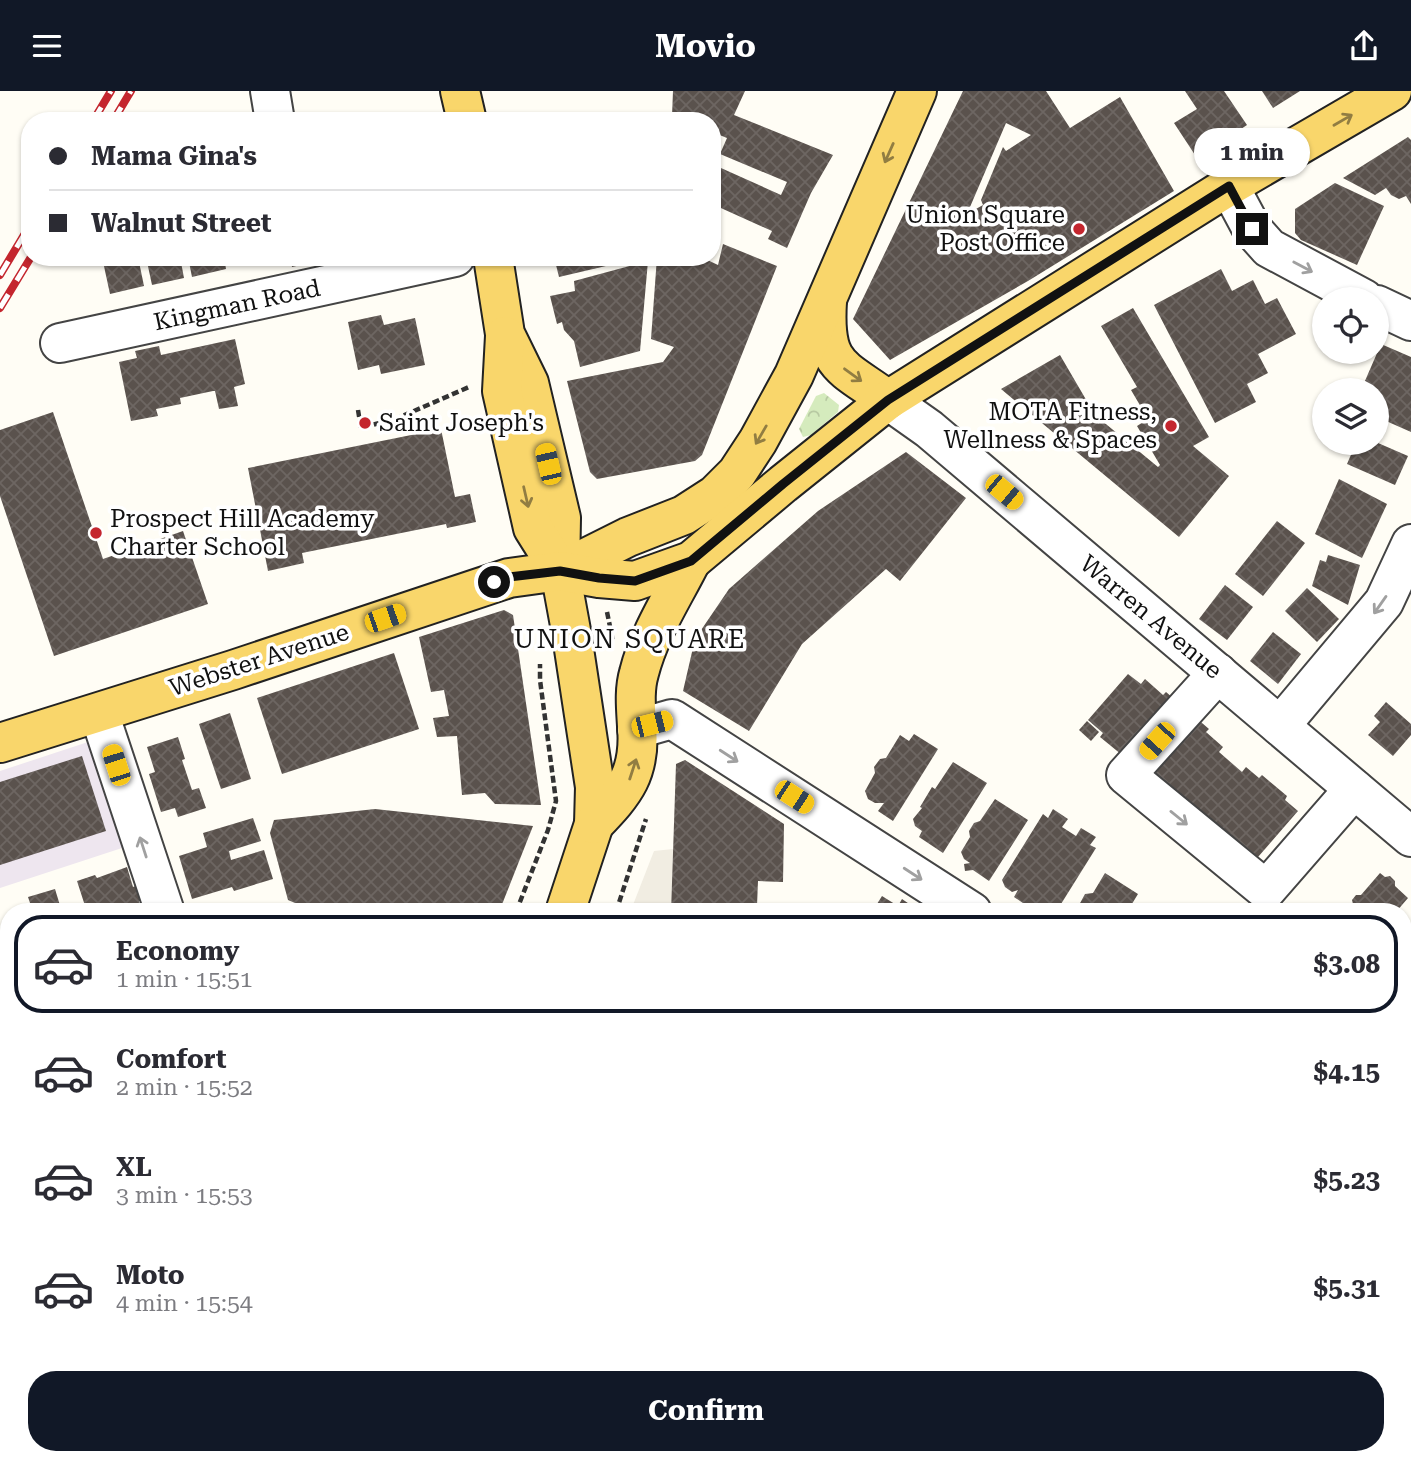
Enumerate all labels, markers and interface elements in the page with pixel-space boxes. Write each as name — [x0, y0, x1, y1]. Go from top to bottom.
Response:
icon: menu — [28, 27, 66, 65]
text: Movio — [655, 27, 756, 65]
icon: share — [1345, 27, 1383, 65]
one-way arrow — [1333, 113, 1353, 127]
callout: 1 min — [1194, 128, 1310, 177]
text: 1 min — [1220, 139, 1284, 166]
text: Mama Gina's — [91, 141, 257, 171]
one-way arrow — [882, 142, 895, 164]
place label: Union Square Post Office — [905, 201, 1065, 257]
text: Walnut Street — [91, 208, 272, 238]
route end — [1236, 213, 1268, 245]
marker: Union Square Post Office — [1071, 221, 1087, 237]
one-way arrow — [1292, 261, 1313, 274]
street label: Kingman Road — [151, 274, 323, 336]
map controls — [1312, 287, 1389, 455]
button: locate — [1312, 287, 1389, 364]
one-way arrow — [843, 368, 862, 382]
button: layers — [1312, 378, 1389, 455]
place label: MOTA Fitness, Wellness & Spaces — [943, 398, 1157, 454]
place label: Saint Joseph's — [379, 409, 544, 437]
marker: Saint Joseph's — [357, 415, 373, 431]
marker: MOTA Fitness, Wellness & Spaces — [1163, 418, 1179, 434]
one-way arrow — [754, 424, 768, 444]
car — [534, 441, 563, 487]
car — [982, 470, 1027, 514]
one-way arrow — [520, 485, 534, 508]
place label: Prospect Hill Academy Charter School — [110, 505, 375, 561]
marker: Prospect Hill Academy Charter School — [88, 525, 104, 541]
street label: Warren Avenue — [1074, 550, 1228, 684]
route start — [478, 566, 510, 598]
one-way arrow — [1373, 595, 1387, 614]
car — [362, 601, 409, 635]
street label: Webster Avenue — [166, 618, 352, 702]
district label: UNION SQUARE — [514, 624, 746, 654]
car — [630, 709, 675, 739]
car — [1136, 718, 1179, 764]
car — [100, 742, 133, 788]
one-way arrow — [719, 749, 739, 763]
one-way arrow — [628, 759, 640, 781]
car — [771, 777, 818, 817]
one-way arrow — [1169, 811, 1187, 826]
one-way arrow — [136, 836, 149, 858]
one-way arrow — [903, 867, 923, 881]
icon: car — [32, 933, 95, 996]
text: Economy — [116, 936, 239, 966]
text: $3.08 — [1314, 949, 1380, 979]
text: 1 min · 15:51 — [116, 966, 253, 993]
icon: car — [32, 1041, 95, 1104]
text: Comfort — [116, 1044, 226, 1074]
text: $4.15 — [1314, 1057, 1380, 1087]
text: 2 min · 15:52 — [116, 1074, 253, 1101]
icon: car — [32, 1149, 95, 1212]
text: XL — [116, 1152, 152, 1182]
text: $5.23 — [1314, 1165, 1380, 1195]
text: 3 min · 15:53 — [116, 1182, 253, 1209]
icon: car — [32, 1257, 95, 1320]
text: Moto — [116, 1260, 185, 1290]
text: $5.31 — [1314, 1273, 1380, 1303]
text: 4 min · 15:54 — [116, 1290, 253, 1317]
button: Confirm — [28, 1371, 1384, 1451]

